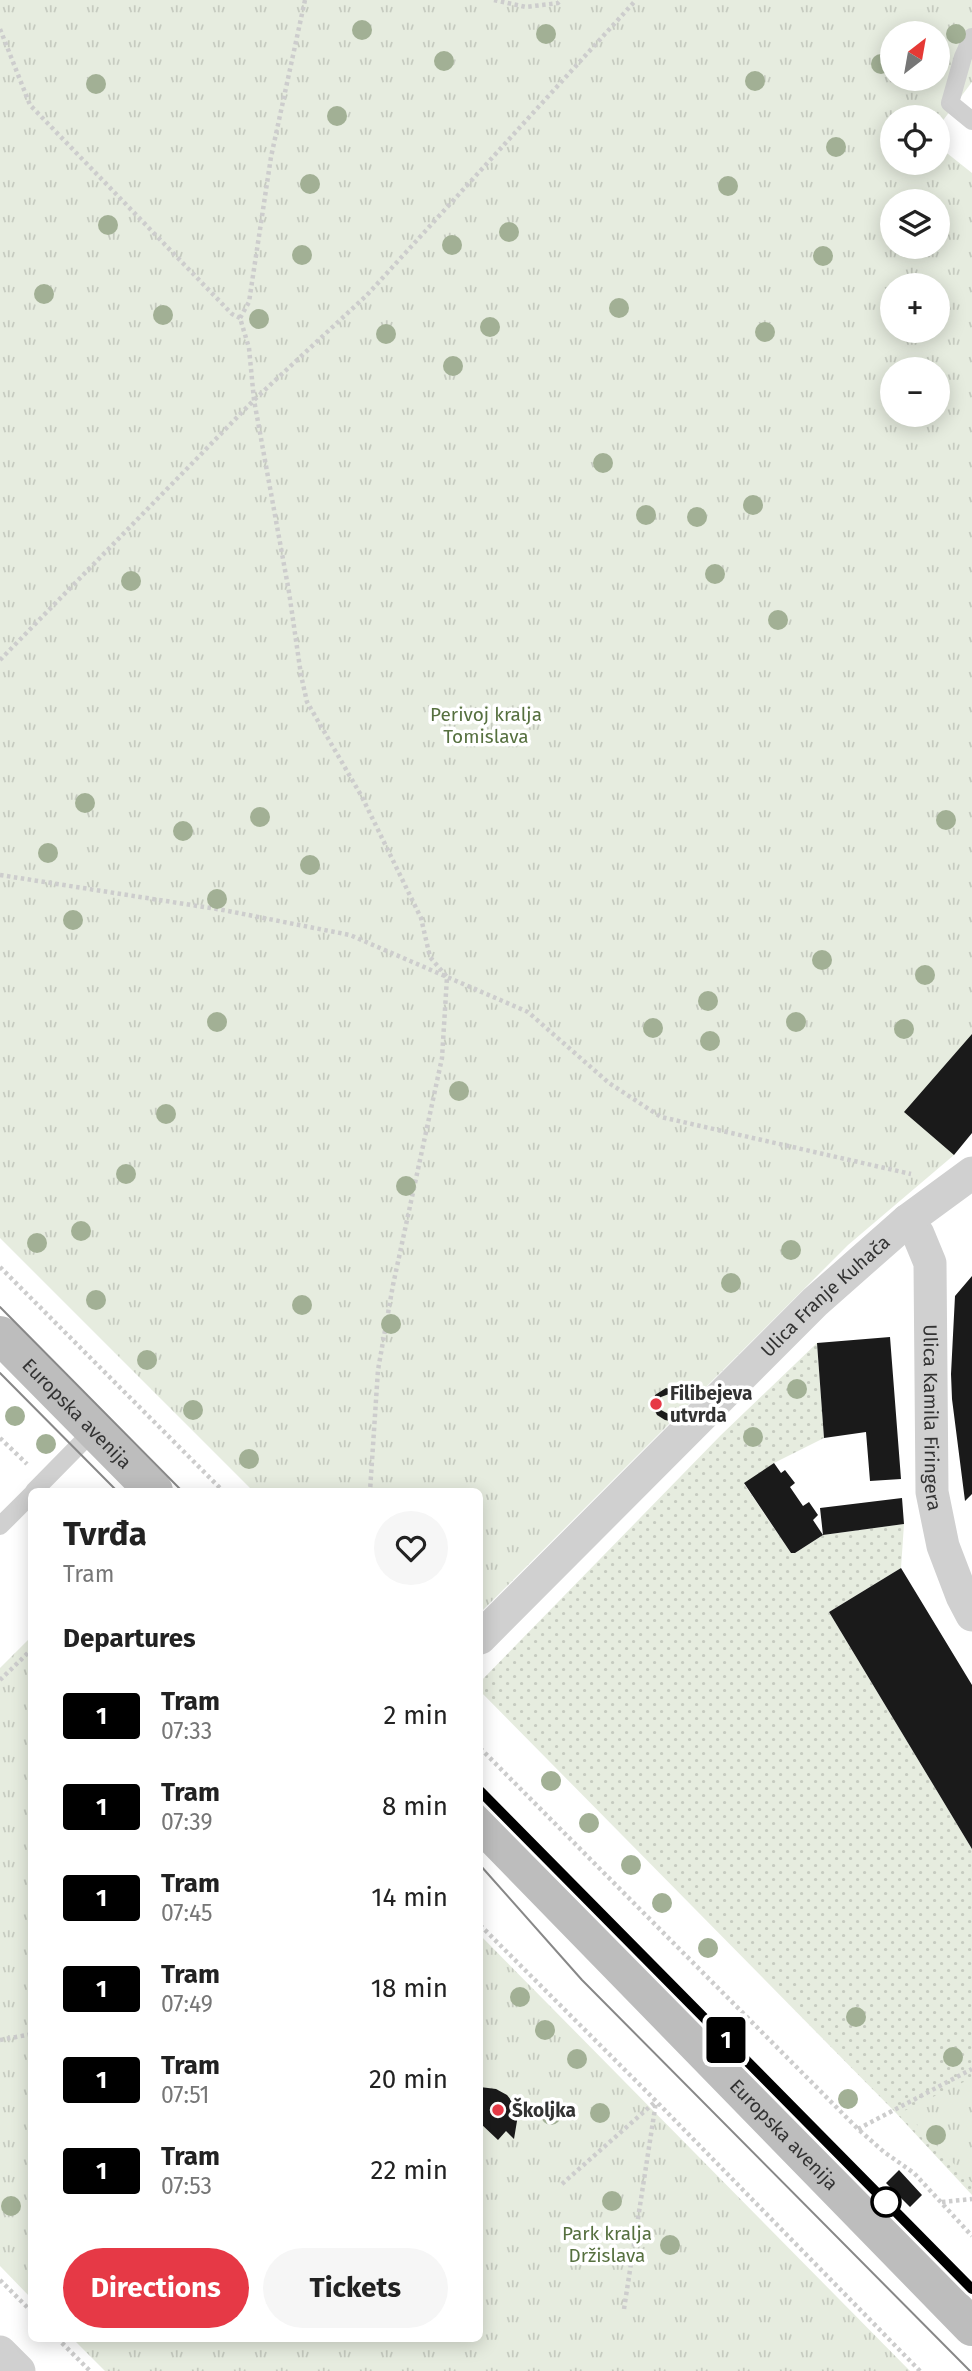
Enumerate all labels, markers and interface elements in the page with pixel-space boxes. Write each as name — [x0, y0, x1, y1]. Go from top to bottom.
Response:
north arrow — [880, 21, 950, 91]
map controls — [880, 21, 950, 427]
button: locate — [880, 105, 950, 175]
button: layers — [880, 189, 950, 259]
button: + — [880, 273, 950, 343]
button: − — [880, 357, 950, 427]
park label: Perivoj kralja Tomislava — [430, 703, 542, 748]
street label: Ulica Franje Kuhača — [756, 1231, 895, 1362]
street label: Ulica Kamila Firingera — [919, 1324, 947, 1513]
street label: Europska avenija — [18, 1354, 136, 1474]
place label: Filibejeva utvrda — [670, 1382, 752, 1427]
marker: Filibejeva utvrda — [648, 1396, 664, 1412]
button: heart — [374, 1511, 448, 1585]
text: Tvrđa — [63, 1514, 147, 1554]
text: Tram — [63, 1560, 115, 1588]
text: Departures — [63, 1623, 196, 1654]
text: Tram — [161, 1686, 220, 1717]
text: 2 min — [383, 1700, 448, 1731]
text: 1 — [96, 1702, 107, 1730]
text: 07:33 — [161, 1717, 212, 1745]
text: Tram — [161, 1777, 220, 1808]
text: 8 min — [382, 1791, 448, 1822]
text: 1 — [96, 1793, 107, 1821]
text: 07:39 — [161, 1808, 213, 1836]
text: Tram — [161, 1868, 220, 1899]
text: 14 min — [371, 1882, 448, 1913]
text: 1 — [96, 1884, 107, 1912]
text: 07:45 — [161, 1899, 213, 1927]
text: Tram — [161, 1959, 220, 1990]
text: 18 min — [371, 1973, 448, 2004]
text: 1 — [96, 1975, 107, 2003]
text: 07:49 — [161, 1990, 213, 2018]
line badge: 1 — [703, 2017, 749, 2063]
text: 1 — [720, 2026, 732, 2054]
text: Tram — [161, 2050, 220, 2081]
text: 20 min — [369, 2064, 448, 2095]
text: 1 — [96, 2066, 107, 2094]
street label: Europska avenija — [725, 2074, 843, 2195]
text: 07:51 — [161, 2081, 210, 2109]
place label: Školjka — [512, 2097, 576, 2122]
marker: Školjka — [490, 2102, 506, 2118]
text: Tram — [161, 2141, 220, 2172]
text: 22 min — [371, 2155, 448, 2186]
text: 1 — [96, 2157, 107, 2185]
text: 07:53 — [161, 2172, 212, 2200]
unlabelled marker — [871, 2187, 901, 2217]
park label: Park kralja Držislava — [562, 2222, 652, 2267]
button: Directions — [63, 2248, 249, 2328]
button: Tickets — [263, 2248, 448, 2328]

